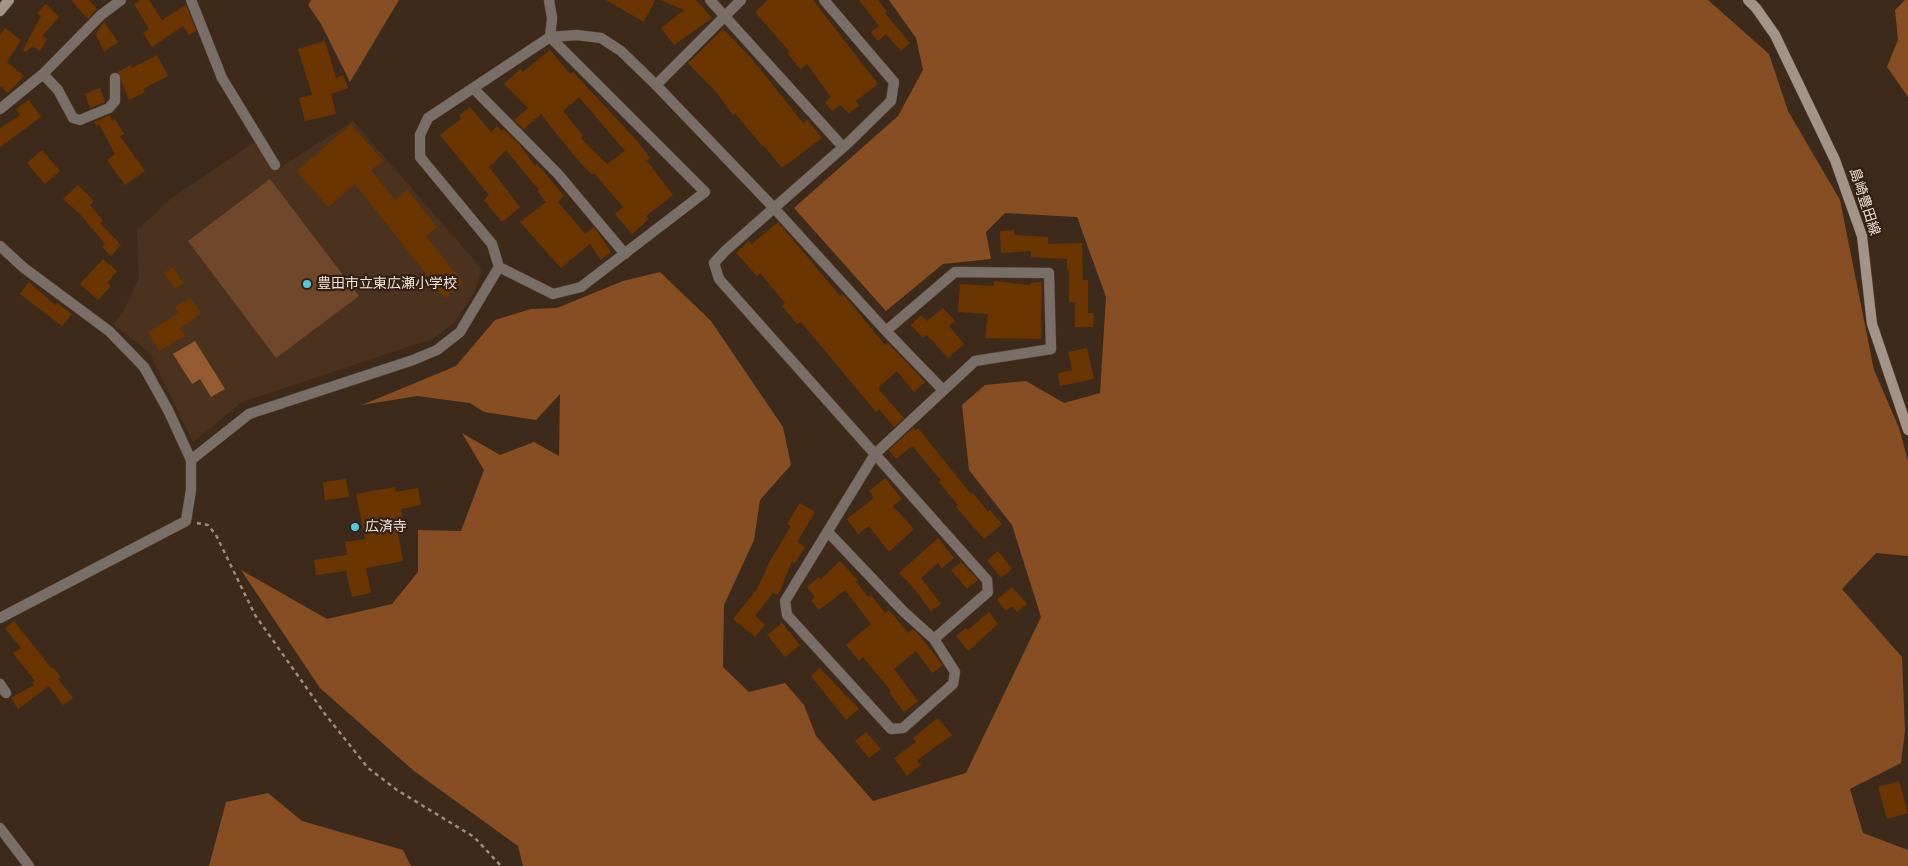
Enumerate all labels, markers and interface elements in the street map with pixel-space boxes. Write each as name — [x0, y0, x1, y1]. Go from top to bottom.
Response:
street label: 島崎豊田線 — [1845, 166, 1883, 238]
place label: 豊田市立東広瀬小学校 — [317, 276, 457, 292]
marker: 豊田市立東広瀬小学校 — [301, 278, 313, 290]
place label: 広済寺 — [365, 519, 407, 535]
marker: 広済寺 — [349, 521, 361, 533]

